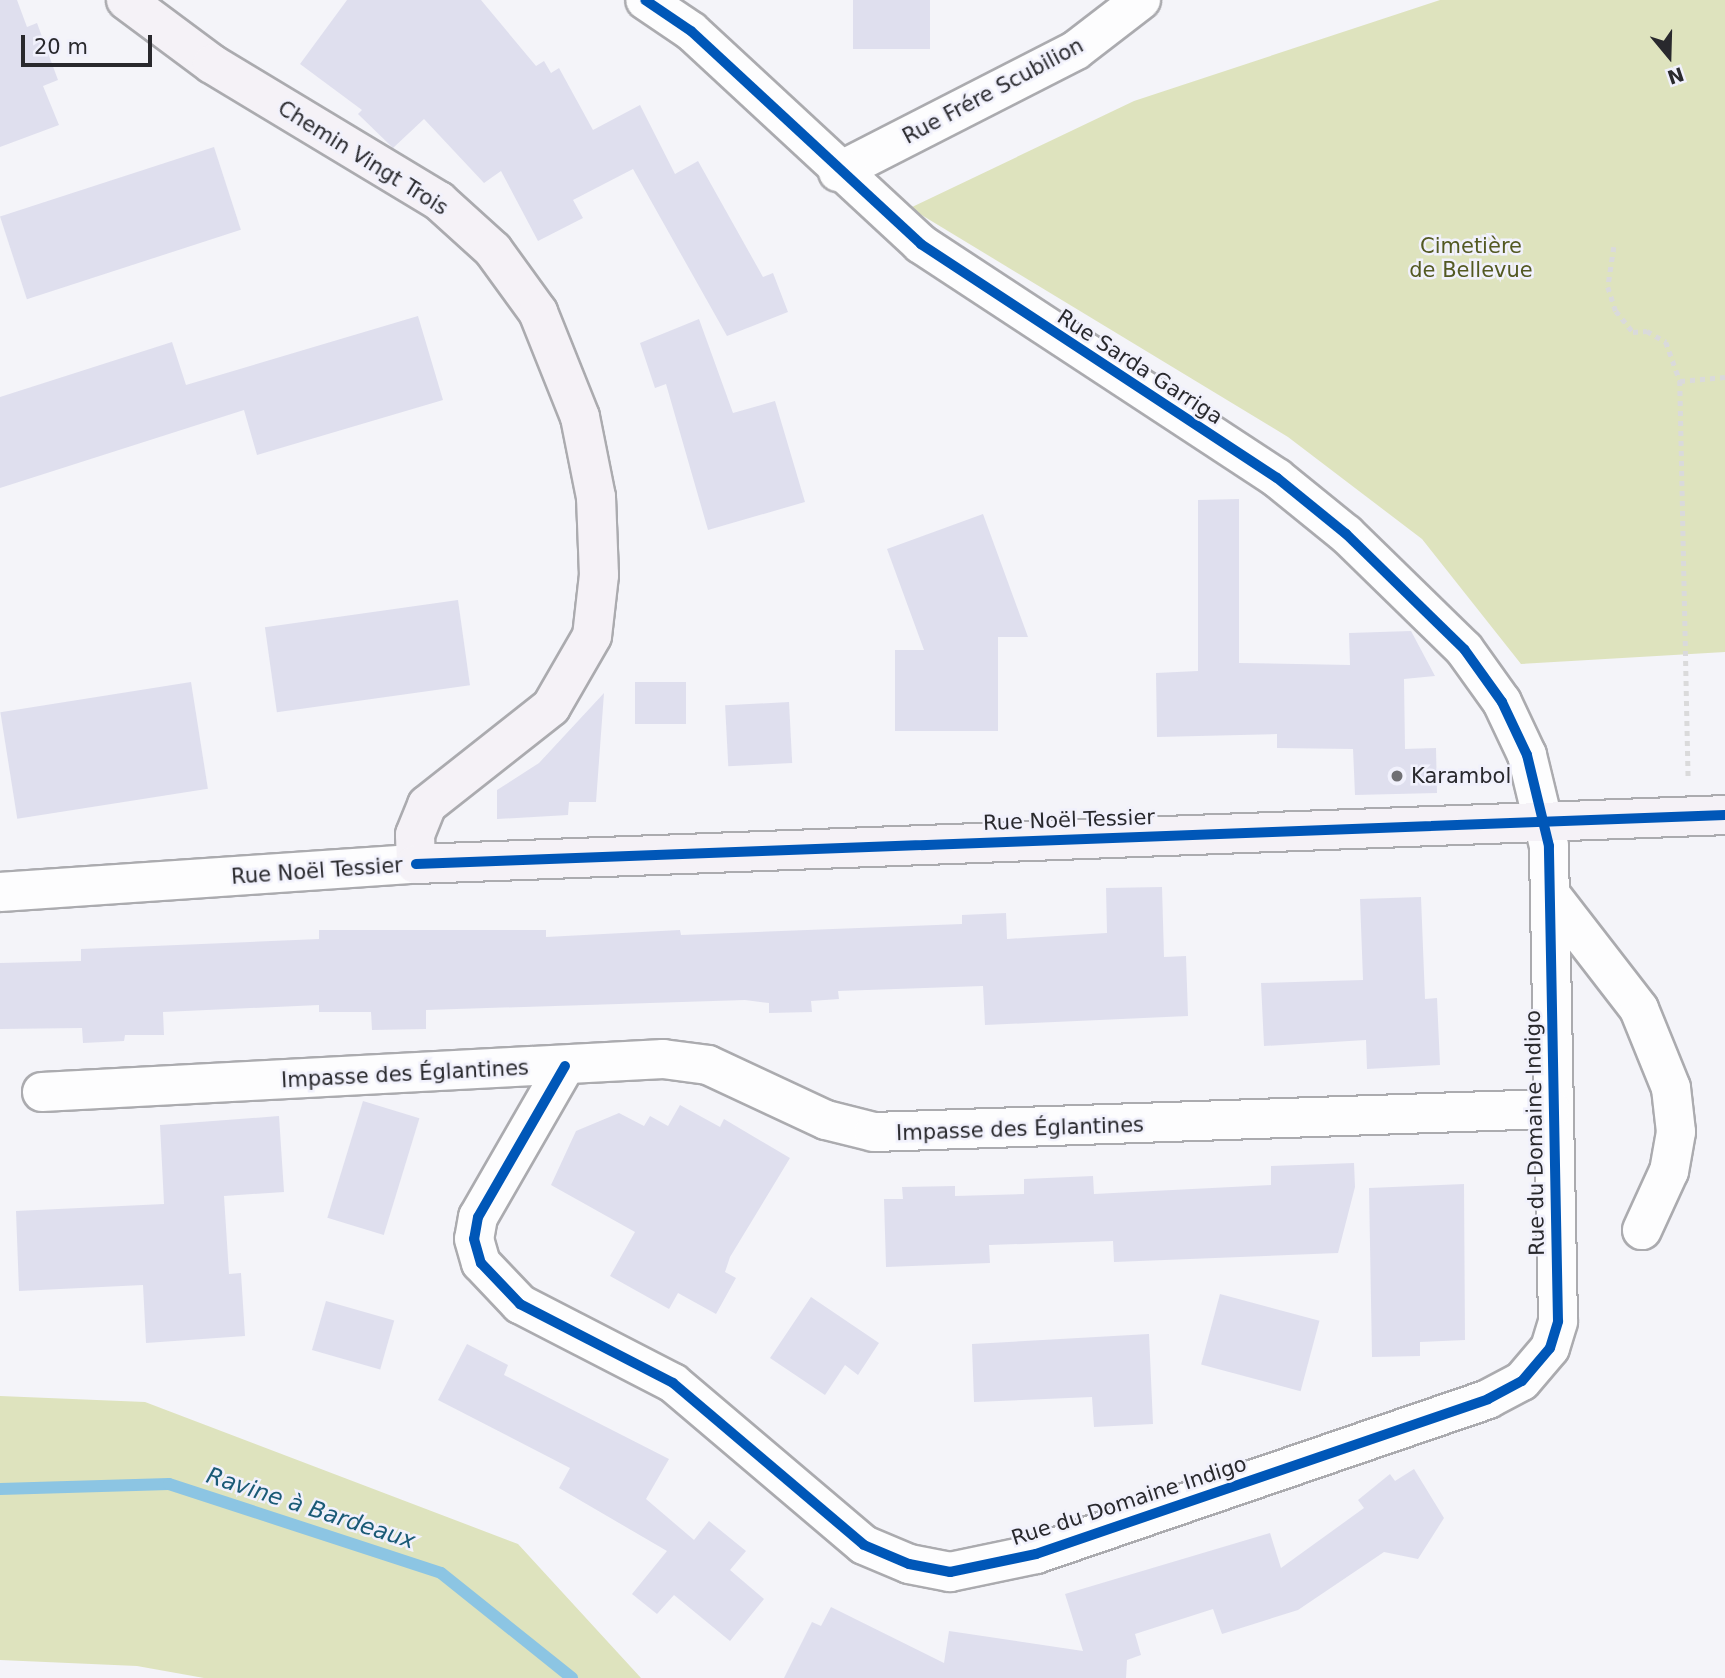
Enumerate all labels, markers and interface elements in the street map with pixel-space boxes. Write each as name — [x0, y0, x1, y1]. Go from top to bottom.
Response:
scale bar — [24, 21, 156, 65]
north arrow — [1634, 21, 1704, 91]
street label: Rue Frére Scubilion — [898, 33, 1088, 149]
text: 20 m — [34, 35, 88, 59]
text: N — [1665, 63, 1687, 89]
street label: Chemin Vingt Trois — [273, 95, 453, 221]
park label: Cimetière de Bellevue — [1409, 233, 1533, 283]
street label: Rue Sarda Garriga — [1053, 304, 1227, 430]
place label: Karambol — [1411, 763, 1511, 789]
marker: Karambol — [1389, 768, 1405, 784]
street label: Rue Noël Tessier — [983, 804, 1155, 836]
street label: Rue Noël Tessier — [230, 852, 404, 890]
street label: Rue du Domaine Indigo — [1520, 1010, 1550, 1256]
street label: Impasse des Églantines — [280, 1055, 530, 1093]
street label: Impasse des Églantines — [896, 1112, 1144, 1146]
street label: Rue du Domaine Indigo — [1008, 1451, 1250, 1551]
water label: Ravine à Bardeaux — [203, 1461, 419, 1555]

